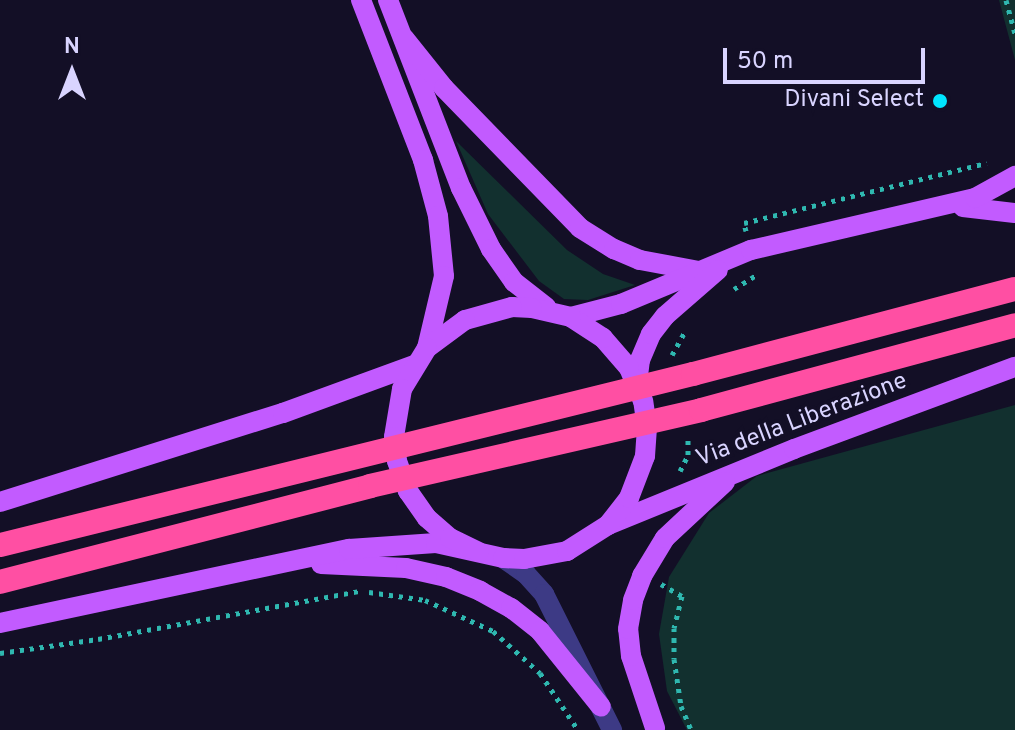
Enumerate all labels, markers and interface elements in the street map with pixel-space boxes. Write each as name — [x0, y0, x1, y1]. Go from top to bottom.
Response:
north arrow — [32, 32, 112, 112]
scale bar — [727, 32, 929, 82]
text: N — [64, 34, 80, 61]
text: 50 m — [737, 47, 793, 77]
place label: Divani Select — [784, 87, 924, 115]
marker: Divani Select — [931, 92, 949, 110]
street label: Via della Liberazione — [692, 368, 912, 474]

